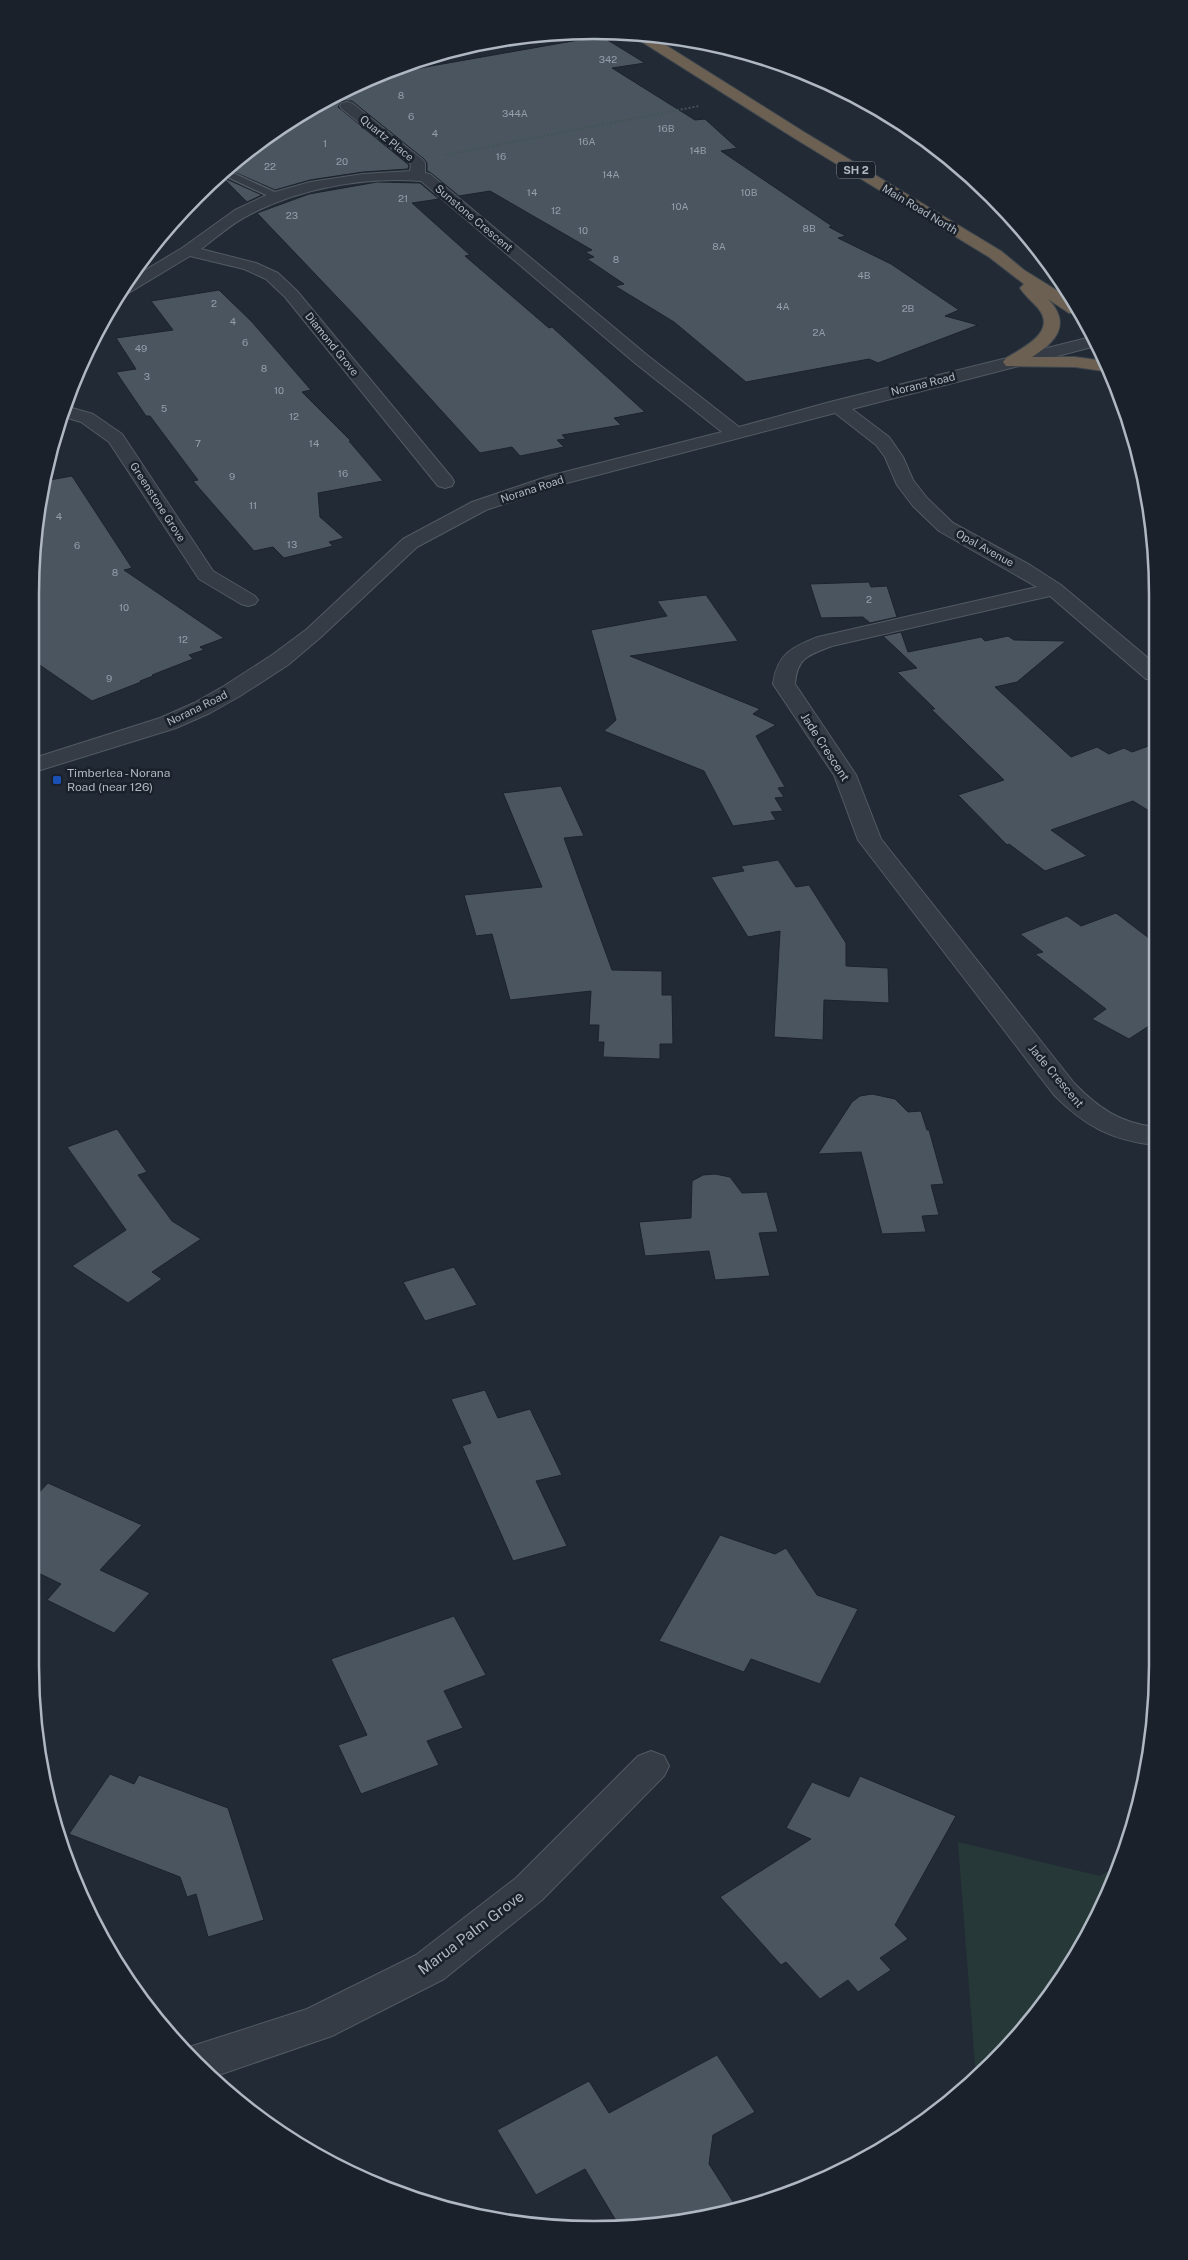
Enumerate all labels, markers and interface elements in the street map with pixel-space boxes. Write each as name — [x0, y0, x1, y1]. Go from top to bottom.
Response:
house number: 342 — [599, 53, 617, 65]
house number: 8 — [398, 89, 404, 101]
house number: 344A — [502, 107, 528, 119]
house number: 6 — [408, 110, 414, 122]
street label: Quartz Place — [358, 113, 416, 163]
house number: 16B — [657, 122, 675, 134]
house number: 4 — [432, 127, 438, 139]
house number: 16A — [578, 135, 596, 147]
house number: 1 — [323, 137, 327, 149]
house number: 14B — [689, 144, 707, 156]
house number: 16 — [496, 150, 506, 162]
house number: 20 — [336, 155, 348, 167]
house number: 22 — [264, 160, 276, 172]
road number: SH 2 — [837, 162, 875, 178]
house number: 14A — [602, 168, 620, 180]
street label: Sunstone Crescent — [433, 182, 515, 254]
street label: Main Road North — [880, 182, 960, 236]
house number: 14 — [527, 186, 537, 198]
house number: 10B — [741, 186, 758, 198]
house number: 21 — [398, 192, 408, 204]
house number: 10A — [671, 200, 689, 212]
house number: 12 — [551, 204, 561, 216]
house number: 23 — [286, 209, 298, 221]
house number: 8B — [802, 222, 816, 234]
house number: 10 — [578, 224, 588, 236]
house number: 8A — [712, 240, 726, 252]
house number: 8 — [613, 253, 619, 265]
house number: 4B — [858, 269, 871, 281]
house number: 2 — [211, 297, 217, 309]
house number: 4A — [776, 300, 790, 312]
house number: 2B — [902, 302, 915, 314]
street label: Diamond Grove — [303, 310, 361, 378]
house number: 4 — [230, 315, 236, 327]
house number: 2A — [812, 326, 826, 338]
house number: 6 — [242, 336, 248, 348]
house number: 49 — [135, 342, 147, 354]
house number: 8 — [261, 362, 267, 374]
house number: 3 — [144, 370, 150, 382]
street label: Norana Road — [890, 370, 956, 398]
house number: 10 — [274, 384, 284, 396]
house number: 5 — [161, 402, 167, 414]
house number: 12 — [289, 410, 299, 422]
house number: 7 — [195, 437, 201, 449]
house number: 14 — [309, 437, 319, 449]
street label: Greenstone Grove — [128, 460, 188, 544]
house number: 16 — [338, 467, 348, 479]
house number: 9 — [229, 470, 235, 482]
street label: Norana Road — [499, 473, 565, 505]
house number: 11 — [249, 499, 257, 511]
house number: 4 — [56, 510, 62, 522]
street label: Opal Avenue — [954, 527, 1016, 569]
house number: 13 — [287, 538, 297, 550]
house number: 6 — [74, 539, 80, 551]
house number: 8 — [112, 566, 118, 578]
house number: 2 — [866, 593, 872, 605]
house number: 10 — [119, 601, 129, 613]
house number: 12 — [178, 633, 188, 645]
house number: 9 — [106, 672, 112, 684]
street label: Norana Road — [165, 688, 229, 728]
street label: Jade Crescent — [798, 710, 852, 784]
place label: Timberlea - Norana Road (near 126) — [67, 766, 170, 794]
marker: Timberlea - Norana Road (near 126) — [51, 774, 63, 786]
street label: Jade Crescent — [1025, 1041, 1087, 1111]
street label: Marua Palm Grove — [415, 1887, 527, 1978]

